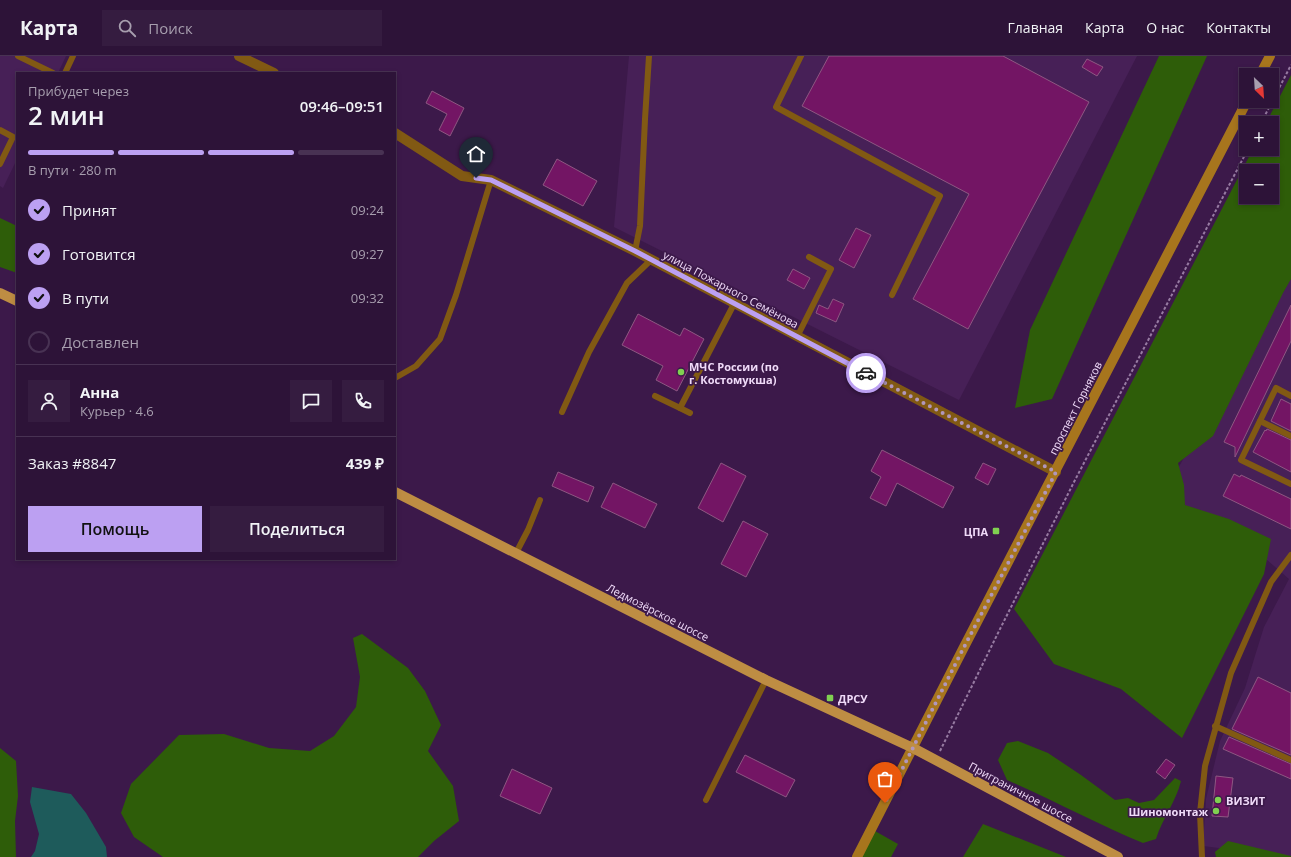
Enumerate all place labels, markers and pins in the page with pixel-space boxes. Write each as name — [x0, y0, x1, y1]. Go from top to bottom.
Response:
pin — [459, 137, 493, 178]
place label: МЧС России (по г. Костомукша) — [689, 359, 779, 387]
marker: МЧС России (по г. Костомукша) — [676, 367, 686, 377]
place label: ЦПА — [964, 524, 988, 539]
marker: ЦПА — [991, 526, 1001, 536]
place label: ДРСУ — [838, 691, 868, 706]
marker: ДРСУ — [825, 693, 835, 703]
pin — [868, 762, 902, 803]
place label: ВИЗИТ — [1226, 793, 1266, 808]
marker: ВИЗИТ — [1213, 795, 1223, 805]
place label: Шиномонтаж — [1128, 804, 1208, 819]
marker: Шиномонтаж — [1211, 806, 1221, 816]

